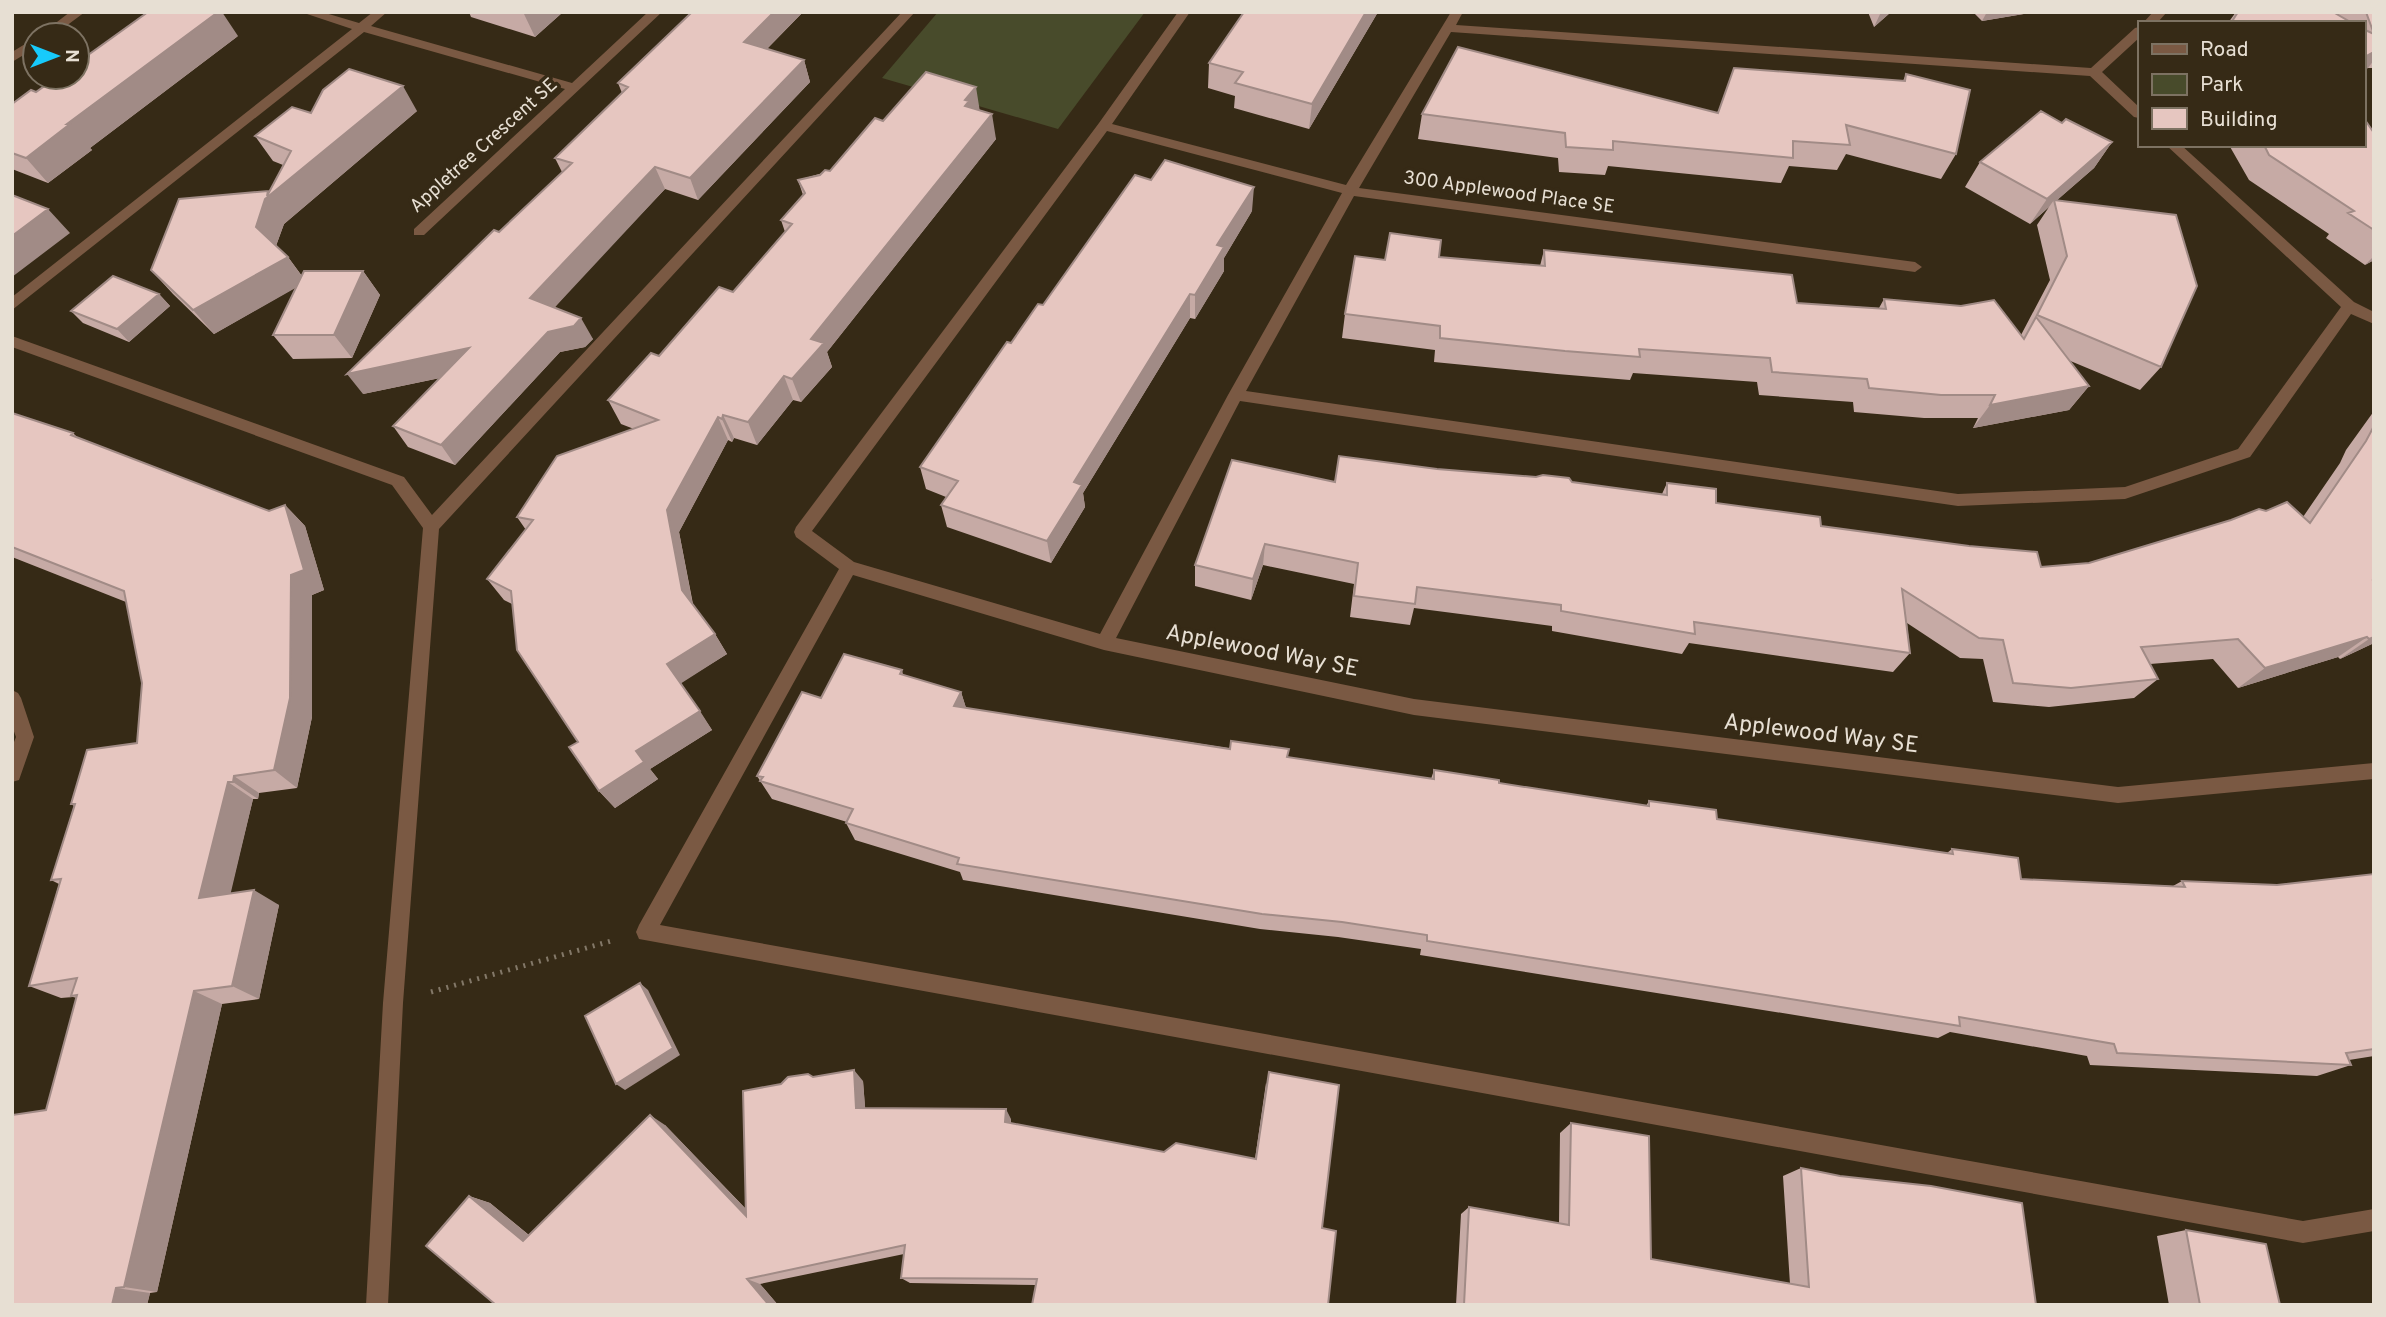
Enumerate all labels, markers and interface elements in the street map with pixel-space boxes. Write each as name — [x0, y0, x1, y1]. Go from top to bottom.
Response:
north arrow — [21, 21, 91, 91]
legend — [2138, 21, 2365, 147]
text: Road — [2200, 37, 2249, 64]
text: N — [59, 49, 83, 63]
text: Park — [2200, 72, 2243, 99]
street label: Appletree Crescent SE — [405, 73, 563, 219]
text: Building — [2200, 107, 2278, 134]
street label: 300 Applewood Place SE — [1402, 166, 1616, 220]
street label: Applewood Way SE — [1163, 619, 1361, 685]
street label: Applewood Way SE — [1722, 709, 1920, 761]

